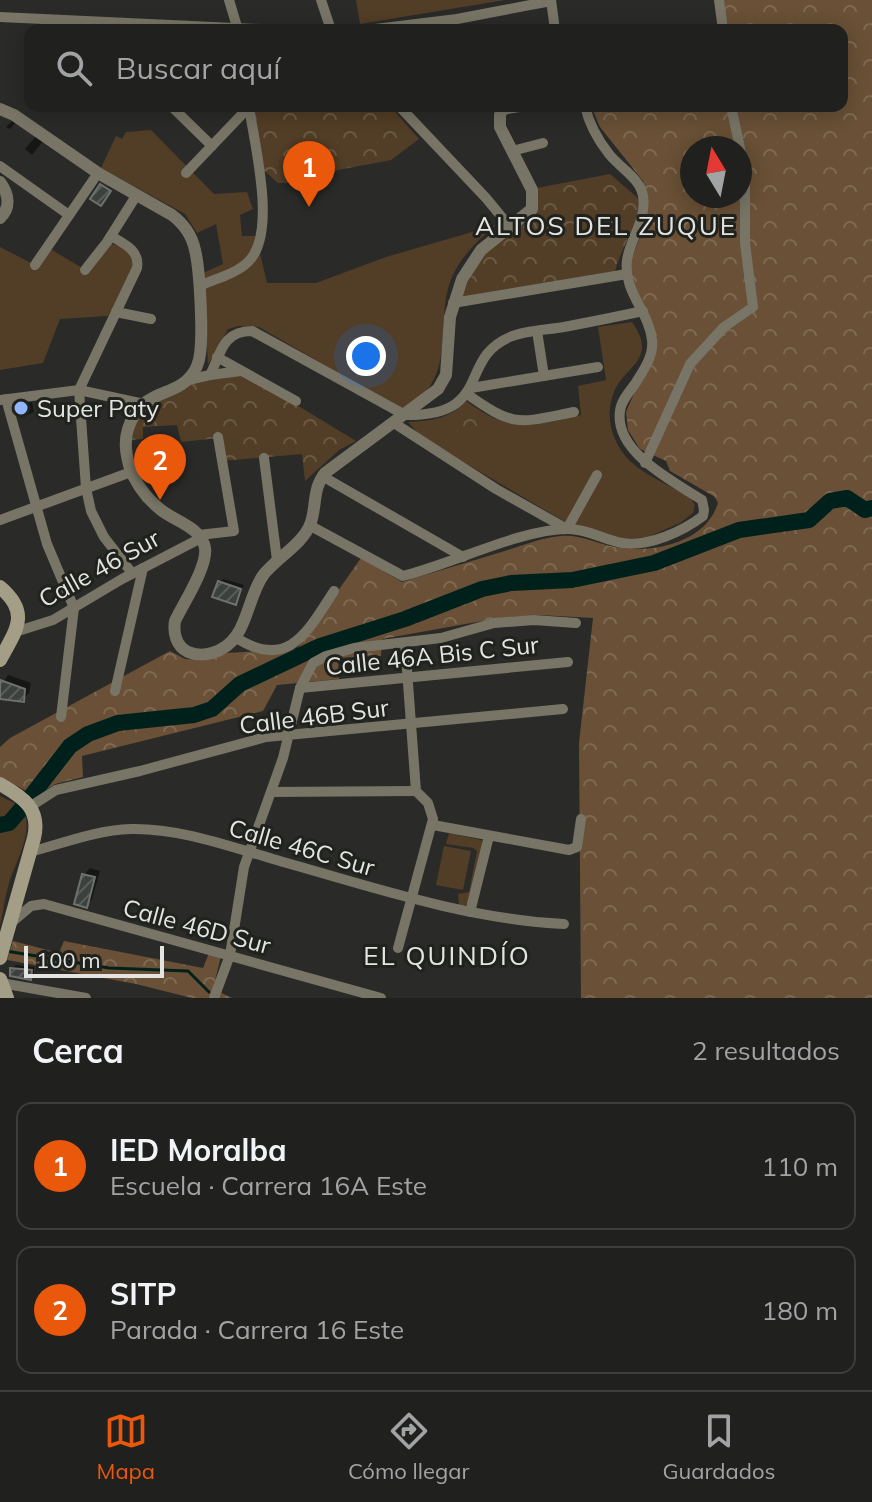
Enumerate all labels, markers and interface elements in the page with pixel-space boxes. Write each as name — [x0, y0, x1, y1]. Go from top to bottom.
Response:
search box — [24, 24, 848, 112]
icon: search — [52, 46, 96, 90]
text: Buscar aquí — [116, 49, 281, 87]
north arrow — [680, 136, 752, 208]
pin: 1 — [283, 141, 335, 207]
district label: ALTOS DEL ZUQUE — [475, 209, 737, 242]
your location — [346, 336, 386, 376]
place label: Super Paty — [37, 393, 159, 423]
marker: Super Paty — [12, 399, 30, 417]
pin: 2 — [134, 434, 186, 500]
street label: Calle 46 Sur — [33, 522, 165, 614]
street label: Calle 46A Bis C Sur — [324, 629, 540, 681]
street label: Calle 46B Sur — [238, 692, 391, 740]
street label: Calle 46C Sur — [226, 812, 379, 882]
street label: Calle 46D Sur — [120, 892, 274, 960]
district label: EL QUINDÍO — [363, 939, 531, 972]
scale bar — [24, 942, 164, 978]
text: 100 m — [36, 946, 101, 974]
text: Cerca — [32, 1029, 124, 1072]
text: 2 resultados — [692, 1034, 840, 1067]
text: IED Moralba — [110, 1131, 287, 1169]
text: 1 — [52, 1150, 68, 1183]
text: 110 m — [762, 1150, 838, 1183]
text: Escuela · Carrera 16A Este — [110, 1169, 427, 1202]
text: SITP — [110, 1275, 176, 1313]
text: 2 — [52, 1294, 68, 1327]
text: 180 m — [762, 1294, 838, 1327]
text: Parada · Carrera 16 Este — [110, 1313, 404, 1346]
tab: Mapa — [97, 1409, 155, 1485]
tab: Cómo llegar — [348, 1409, 469, 1485]
tab: Guardados — [663, 1409, 775, 1485]

